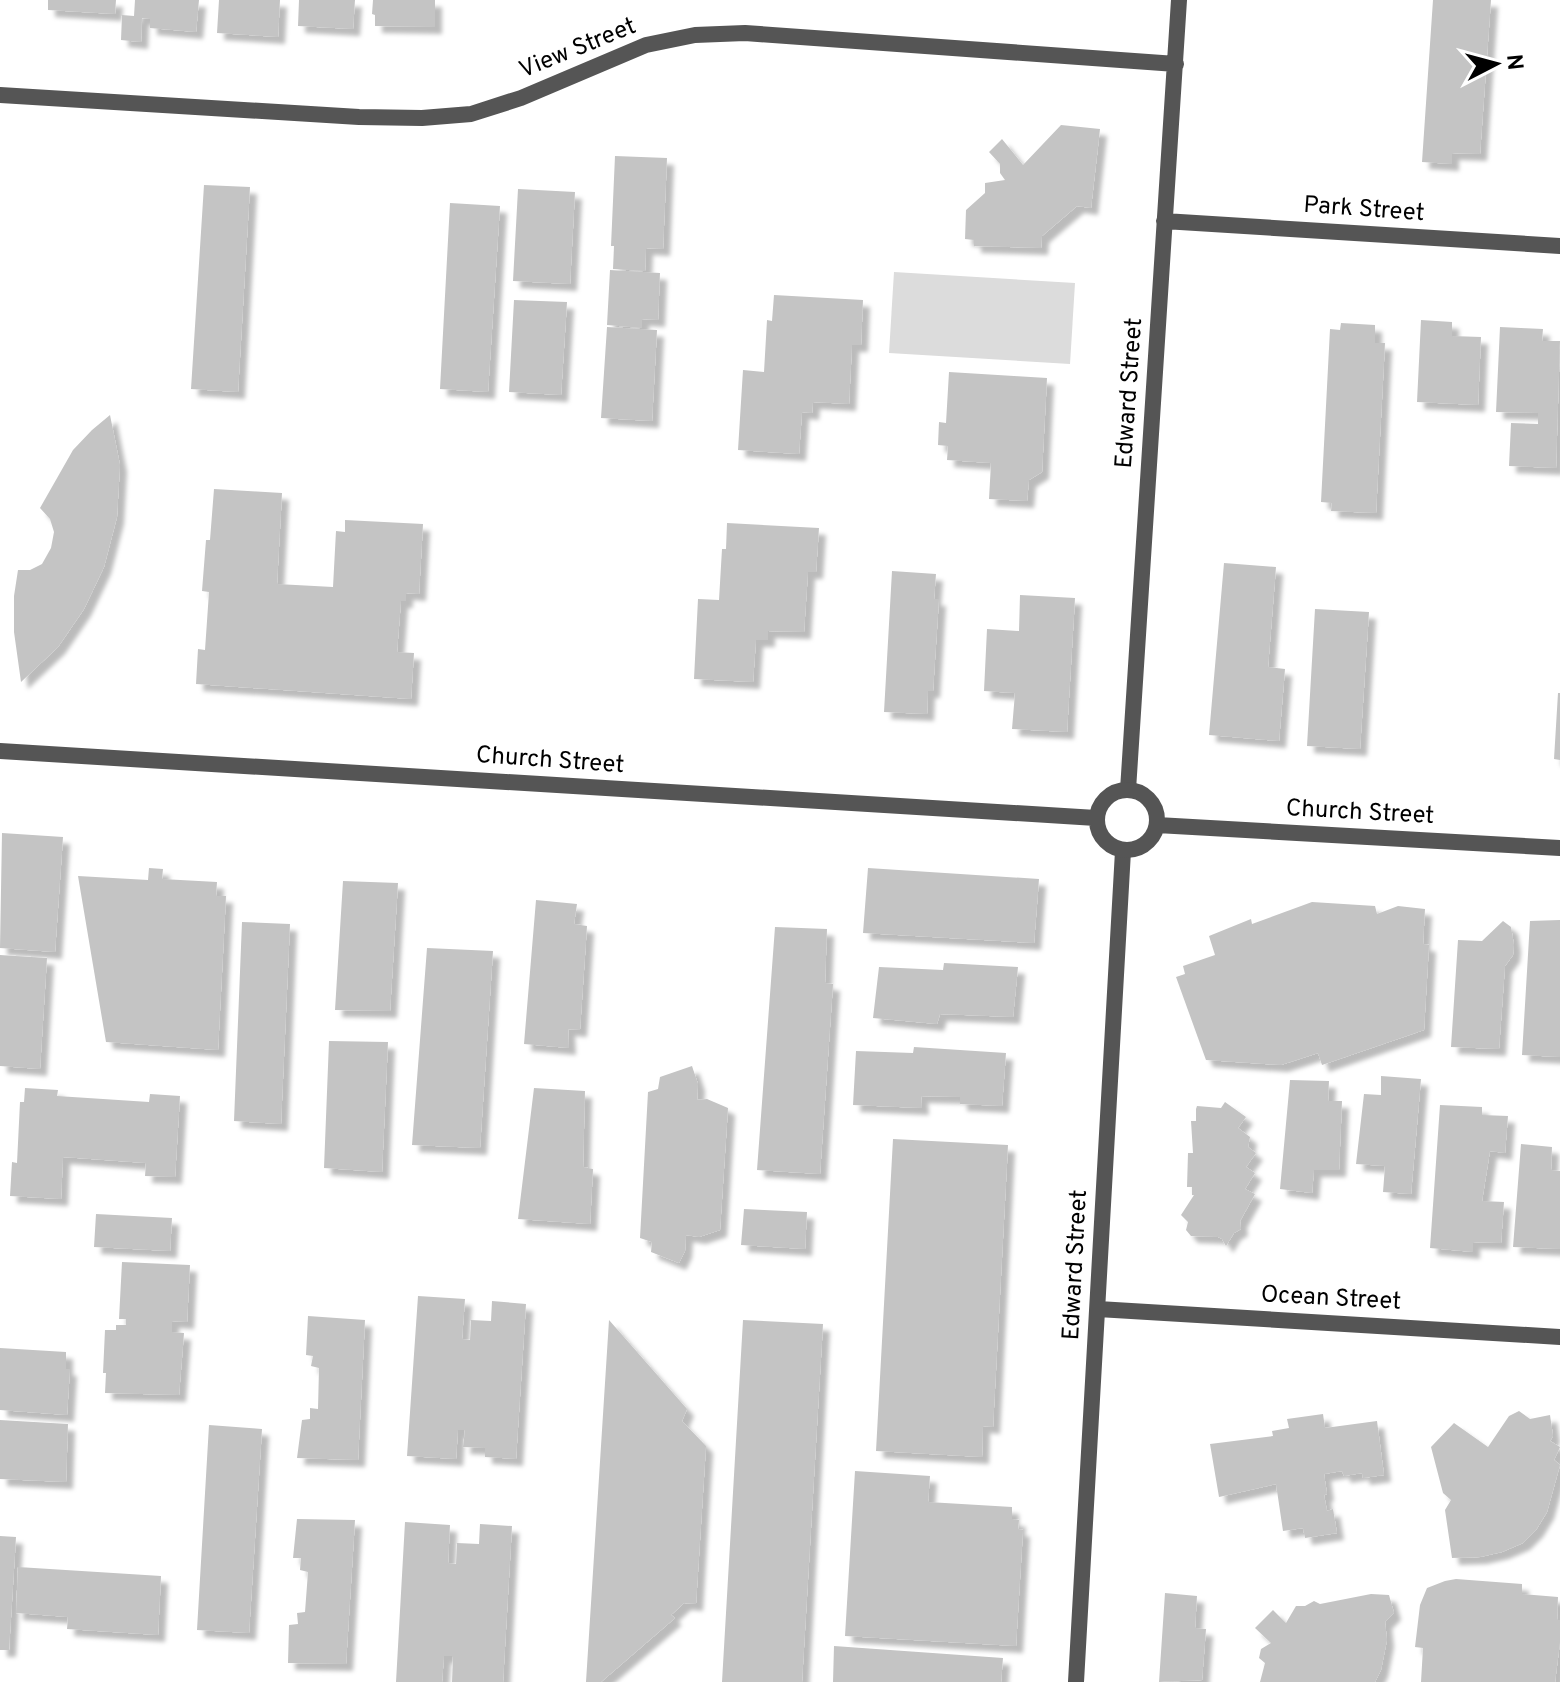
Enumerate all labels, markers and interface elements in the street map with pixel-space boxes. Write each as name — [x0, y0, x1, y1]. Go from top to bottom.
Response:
street label: View Street — [515, 12, 641, 86]
north arrow — [1456, 24, 1536, 104]
text: N — [1499, 53, 1528, 71]
street label: Park Street — [1302, 191, 1426, 229]
street label: Edward Street — [1110, 317, 1150, 469]
street label: Church Street — [475, 741, 625, 781]
street label: Church Street — [1285, 794, 1435, 832]
street label: Edward Street — [1057, 1189, 1095, 1341]
street label: Ocean Street — [1260, 1280, 1402, 1318]

